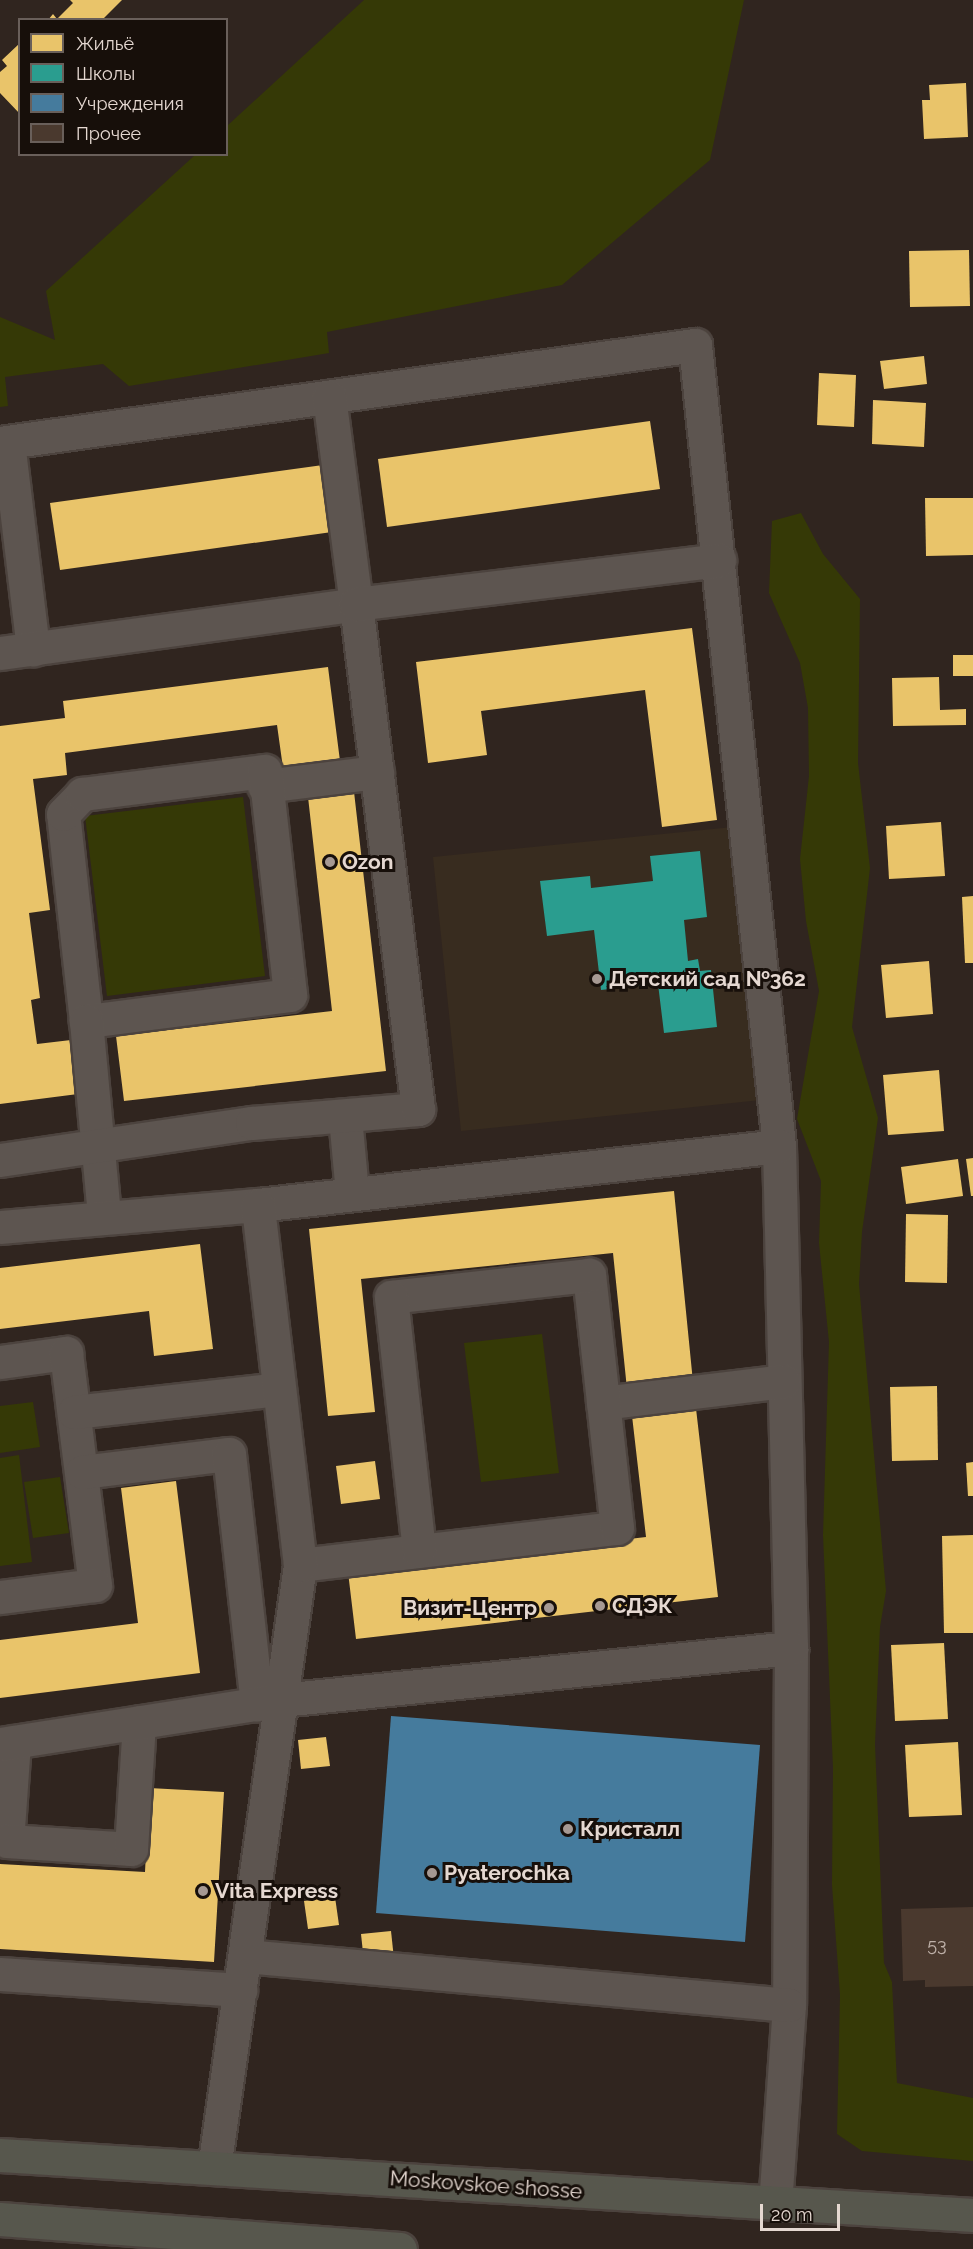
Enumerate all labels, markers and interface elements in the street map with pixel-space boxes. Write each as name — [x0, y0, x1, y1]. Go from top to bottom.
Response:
legend — [18, 18, 228, 156]
text: Жильё — [76, 33, 134, 54]
text: Школы — [76, 63, 135, 84]
text: Учреждения — [76, 93, 184, 114]
text: Прочее — [76, 123, 141, 144]
place label: Ozon — [342, 849, 393, 875]
marker: Ozon — [323, 855, 337, 869]
place label: Детский сад №362 — [609, 966, 806, 992]
marker: Детский сад №362 — [590, 972, 604, 986]
place label: СДЭК — [612, 1593, 672, 1619]
place label: Визит-Центр — [403, 1595, 537, 1621]
marker: СДЭК — [593, 1599, 607, 1613]
marker: Визит-Центр — [542, 1601, 556, 1615]
place label: Кристалл — [580, 1816, 680, 1842]
marker: Кристалл — [561, 1822, 575, 1836]
place label: Pyaterochka — [444, 1860, 570, 1886]
marker: Pyaterochka — [425, 1866, 439, 1880]
place label: Vita Express — [215, 1878, 338, 1904]
marker: Vita Express — [196, 1884, 210, 1898]
house number: 53 — [927, 1934, 947, 1956]
street label: Moskovskoe shosse — [389, 2166, 583, 2204]
scale bar — [763, 2192, 842, 2230]
text: 20 m — [771, 2204, 813, 2225]

